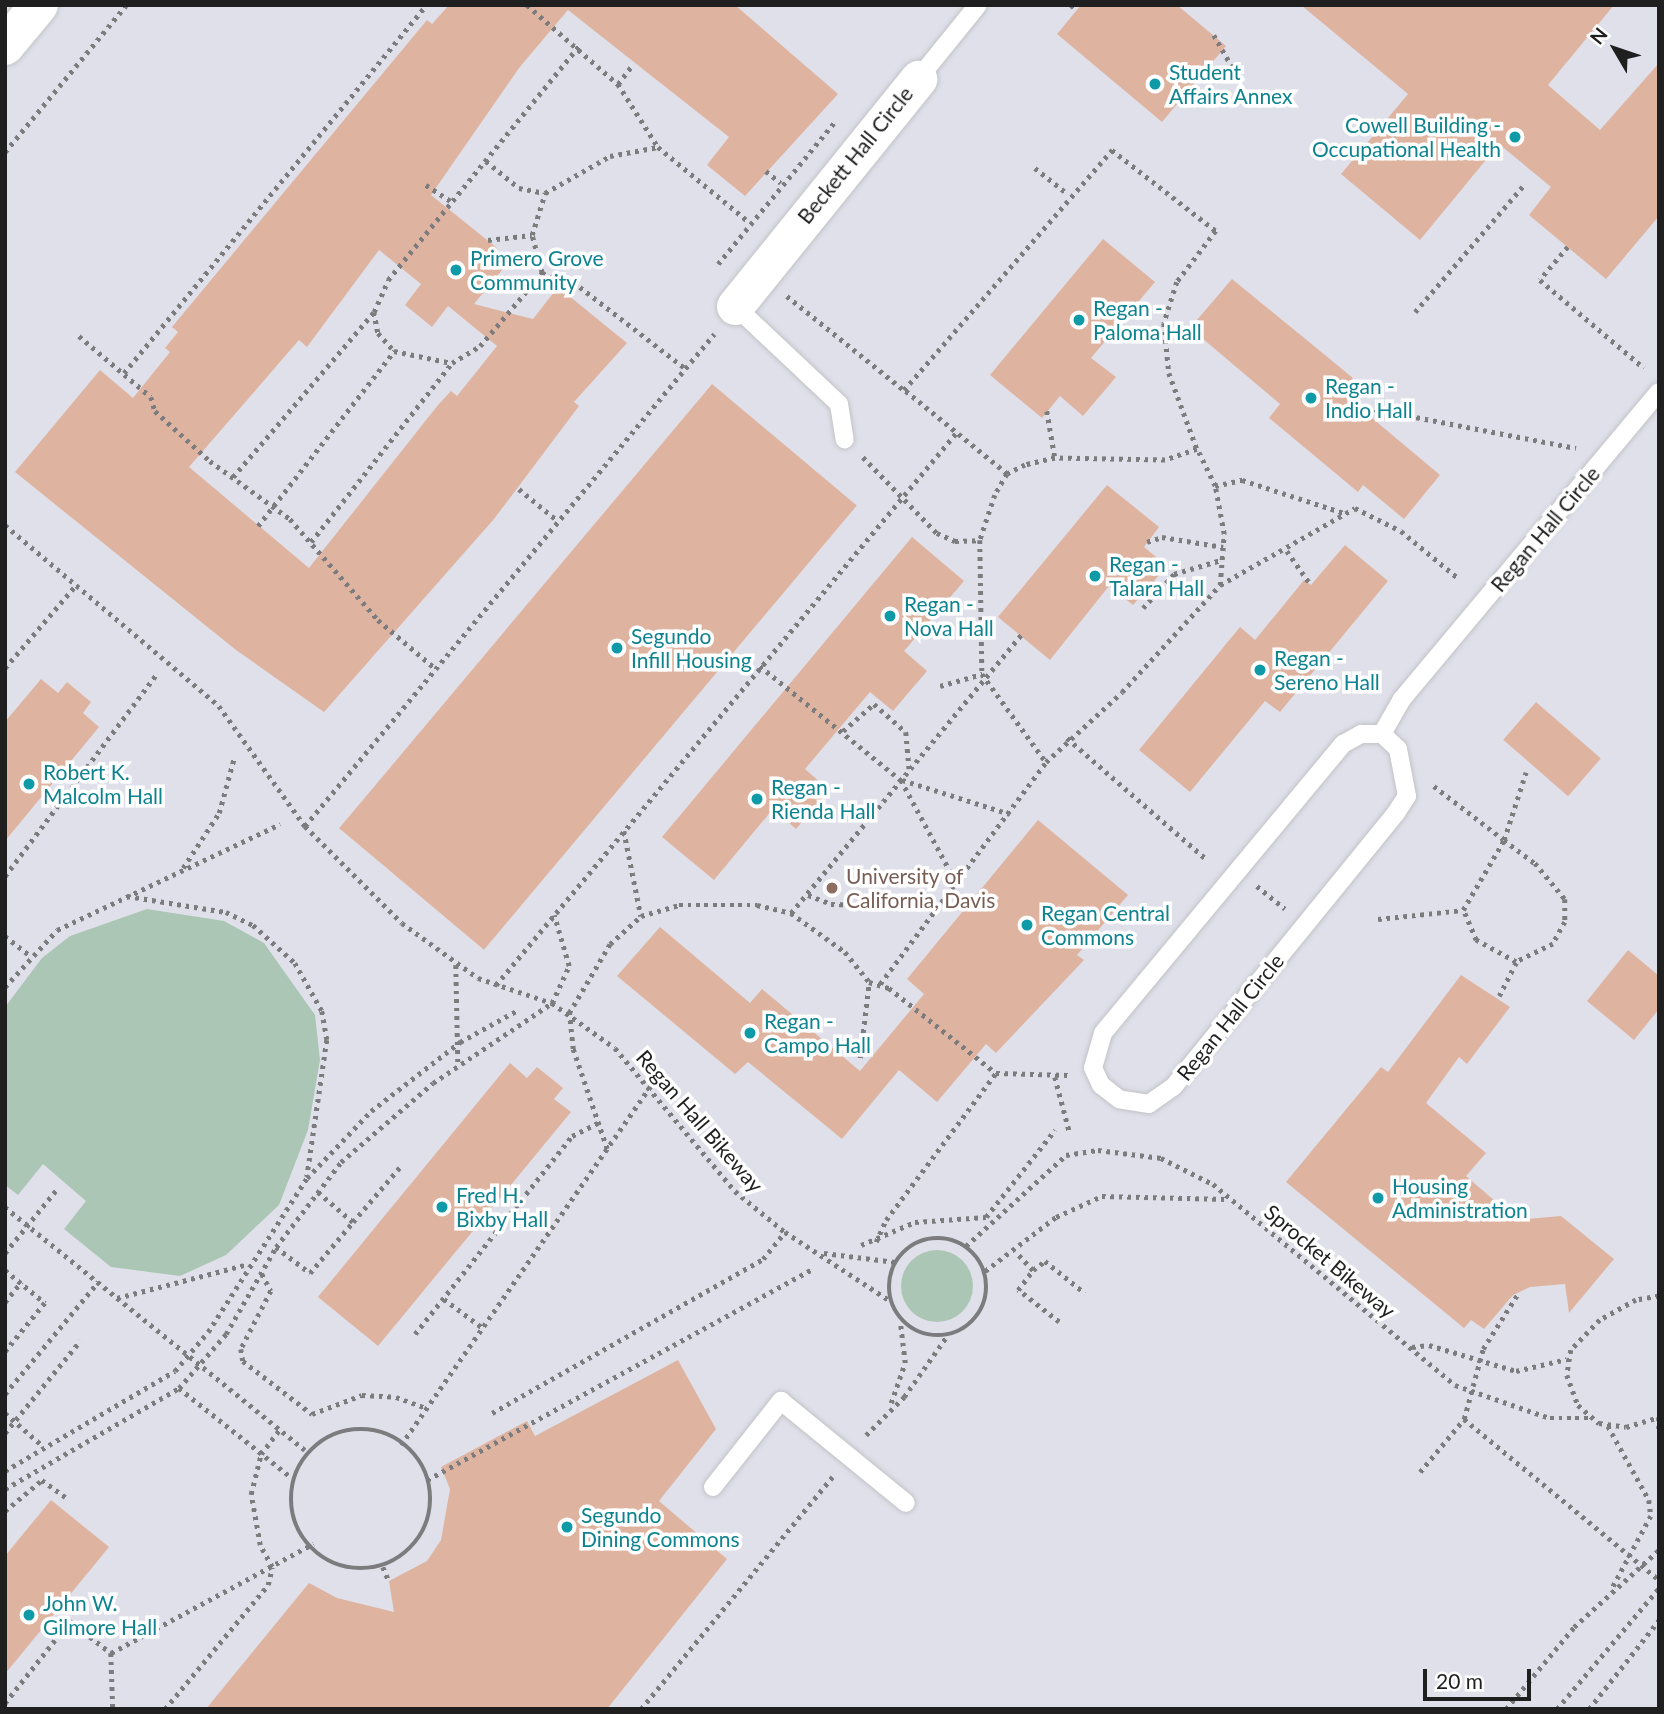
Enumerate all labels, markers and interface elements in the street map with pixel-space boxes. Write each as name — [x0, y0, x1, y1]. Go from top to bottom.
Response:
north arrow — [1580, 14, 1650, 84]
text: N — [1585, 23, 1612, 48]
place label: Student Affairs Annex — [1169, 59, 1293, 109]
marker: Student Affairs Annex — [1147, 76, 1163, 92]
street label: Beckett Hall Circle — [792, 81, 918, 229]
place label: Cowell Building - Occupational Health — [1312, 112, 1501, 162]
marker: Cowell Building - Occupational Health — [1507, 129, 1523, 145]
place label: Primero Grove Community — [470, 245, 604, 295]
marker: Primero Grove Community — [448, 262, 464, 278]
place label: Regan - Paloma Hall — [1093, 295, 1202, 345]
marker: Regan - Paloma Hall — [1071, 312, 1087, 328]
place label: Regan - Indio Hall — [1325, 373, 1413, 423]
marker: Regan - Indio Hall — [1303, 390, 1319, 406]
street label: Regan Hall Circle — [1485, 461, 1605, 597]
place label: Regan - Talara Hall — [1109, 551, 1204, 601]
marker: Regan - Talara Hall — [1087, 568, 1103, 584]
place label: Regan - Nova Hall — [904, 591, 994, 641]
marker: Regan - Nova Hall — [882, 608, 898, 624]
place label: Segundo Infill Housing — [631, 623, 752, 673]
marker: Segundo Infill Housing — [609, 640, 625, 656]
place label: Regan - Sereno Hall — [1274, 645, 1380, 695]
marker: Regan - Sereno Hall — [1252, 662, 1268, 678]
place label: Robert K. Malcolm Hall — [43, 759, 163, 809]
place label: Regan - Rienda Hall — [771, 774, 875, 824]
marker: Robert K. Malcolm Hall — [21, 776, 37, 792]
marker: Regan - Rienda Hall — [749, 791, 765, 807]
place label: University of California, Davis — [846, 863, 995, 913]
marker: University of California, Davis — [824, 880, 840, 896]
place label: Regan Central Commons — [1041, 900, 1170, 950]
marker: Regan Central Commons — [1019, 917, 1035, 933]
street label: Regan Hall Circle — [1171, 949, 1289, 1085]
place label: Regan - Campo Hall — [764, 1008, 871, 1058]
marker: Regan - Campo Hall — [742, 1025, 758, 1041]
street label: Regan Hall Bikeway — [631, 1045, 769, 1197]
place label: Housing Administration — [1392, 1173, 1528, 1223]
place label: Fred H. Bixby Hall — [456, 1182, 549, 1232]
marker: Housing Administration — [1370, 1190, 1386, 1206]
marker: Fred H. Bixby Hall — [434, 1199, 450, 1215]
street label: Sprocket Bikeway — [1260, 1199, 1400, 1323]
place label: Segundo Dining Commons — [581, 1502, 740, 1552]
marker: Segundo Dining Commons — [559, 1519, 575, 1535]
place label: John W. Gilmore Hall — [43, 1590, 157, 1640]
marker: John W. Gilmore Hall — [21, 1607, 37, 1623]
scale bar — [1426, 1654, 1534, 1698]
text: 20 m — [1436, 1668, 1483, 1693]

